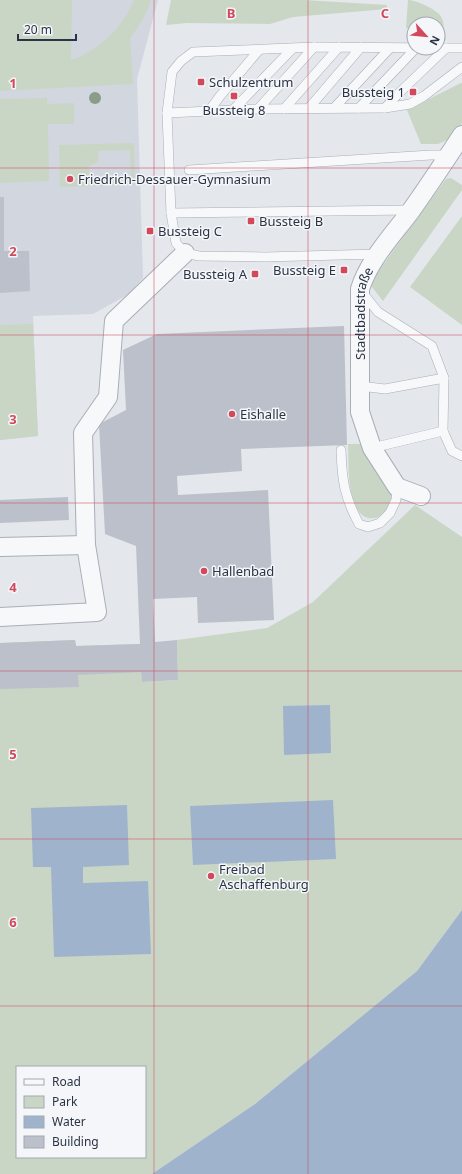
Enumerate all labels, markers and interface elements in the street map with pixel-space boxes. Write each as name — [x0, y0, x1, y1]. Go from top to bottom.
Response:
text: B — [227, 4, 235, 22]
text: C — [381, 4, 389, 22]
scale bar — [18, 16, 76, 42]
north arrow — [406, 16, 446, 56]
text: 20 m — [24, 21, 52, 38]
text: N — [427, 33, 444, 48]
place label: Schulzentrum — [209, 73, 294, 91]
text: 1 — [9, 74, 17, 92]
marker: Schulzentrum — [196, 77, 206, 87]
place label: Bussteig 1 — [342, 83, 405, 101]
marker: Bussteig 1 — [408, 87, 418, 97]
marker: Bussteig 8 — [229, 91, 239, 101]
place label: Bussteig 8 — [202, 101, 266, 119]
place label: Friedrich-Dessauer-Gymnasium — [78, 170, 271, 188]
marker: Friedrich-Dessauer-Gymnasium — [65, 174, 75, 184]
place label: Bussteig B — [259, 212, 323, 230]
marker: Bussteig B — [246, 216, 256, 226]
place label: Bussteig C — [158, 222, 222, 240]
marker: Bussteig C — [145, 226, 155, 236]
text: 2 — [9, 242, 17, 260]
place label: Bussteig E — [273, 261, 336, 279]
street label: Stadtbadstraße — [351, 264, 377, 360]
place label: Bussteig A — [183, 265, 248, 283]
marker: Bussteig E — [339, 265, 349, 275]
marker: Bussteig A — [250, 269, 260, 279]
place label: Eishalle — [240, 405, 286, 423]
marker: Eishalle — [227, 409, 237, 419]
text: 3 — [9, 410, 17, 428]
place label: Hallenbad — [212, 562, 274, 580]
marker: Hallenbad — [199, 566, 209, 576]
text: 4 — [9, 578, 17, 596]
text: 5 — [9, 745, 17, 763]
place label: Freibad Aschaffenburg — [219, 860, 309, 893]
marker: Freibad Aschaffenburg — [206, 871, 216, 881]
text: 6 — [9, 913, 17, 931]
legend — [16, 1066, 146, 1158]
text: Road — [52, 1073, 81, 1090]
text: Park — [52, 1093, 78, 1110]
text: Water — [52, 1113, 86, 1130]
text: Building — [52, 1133, 99, 1150]

